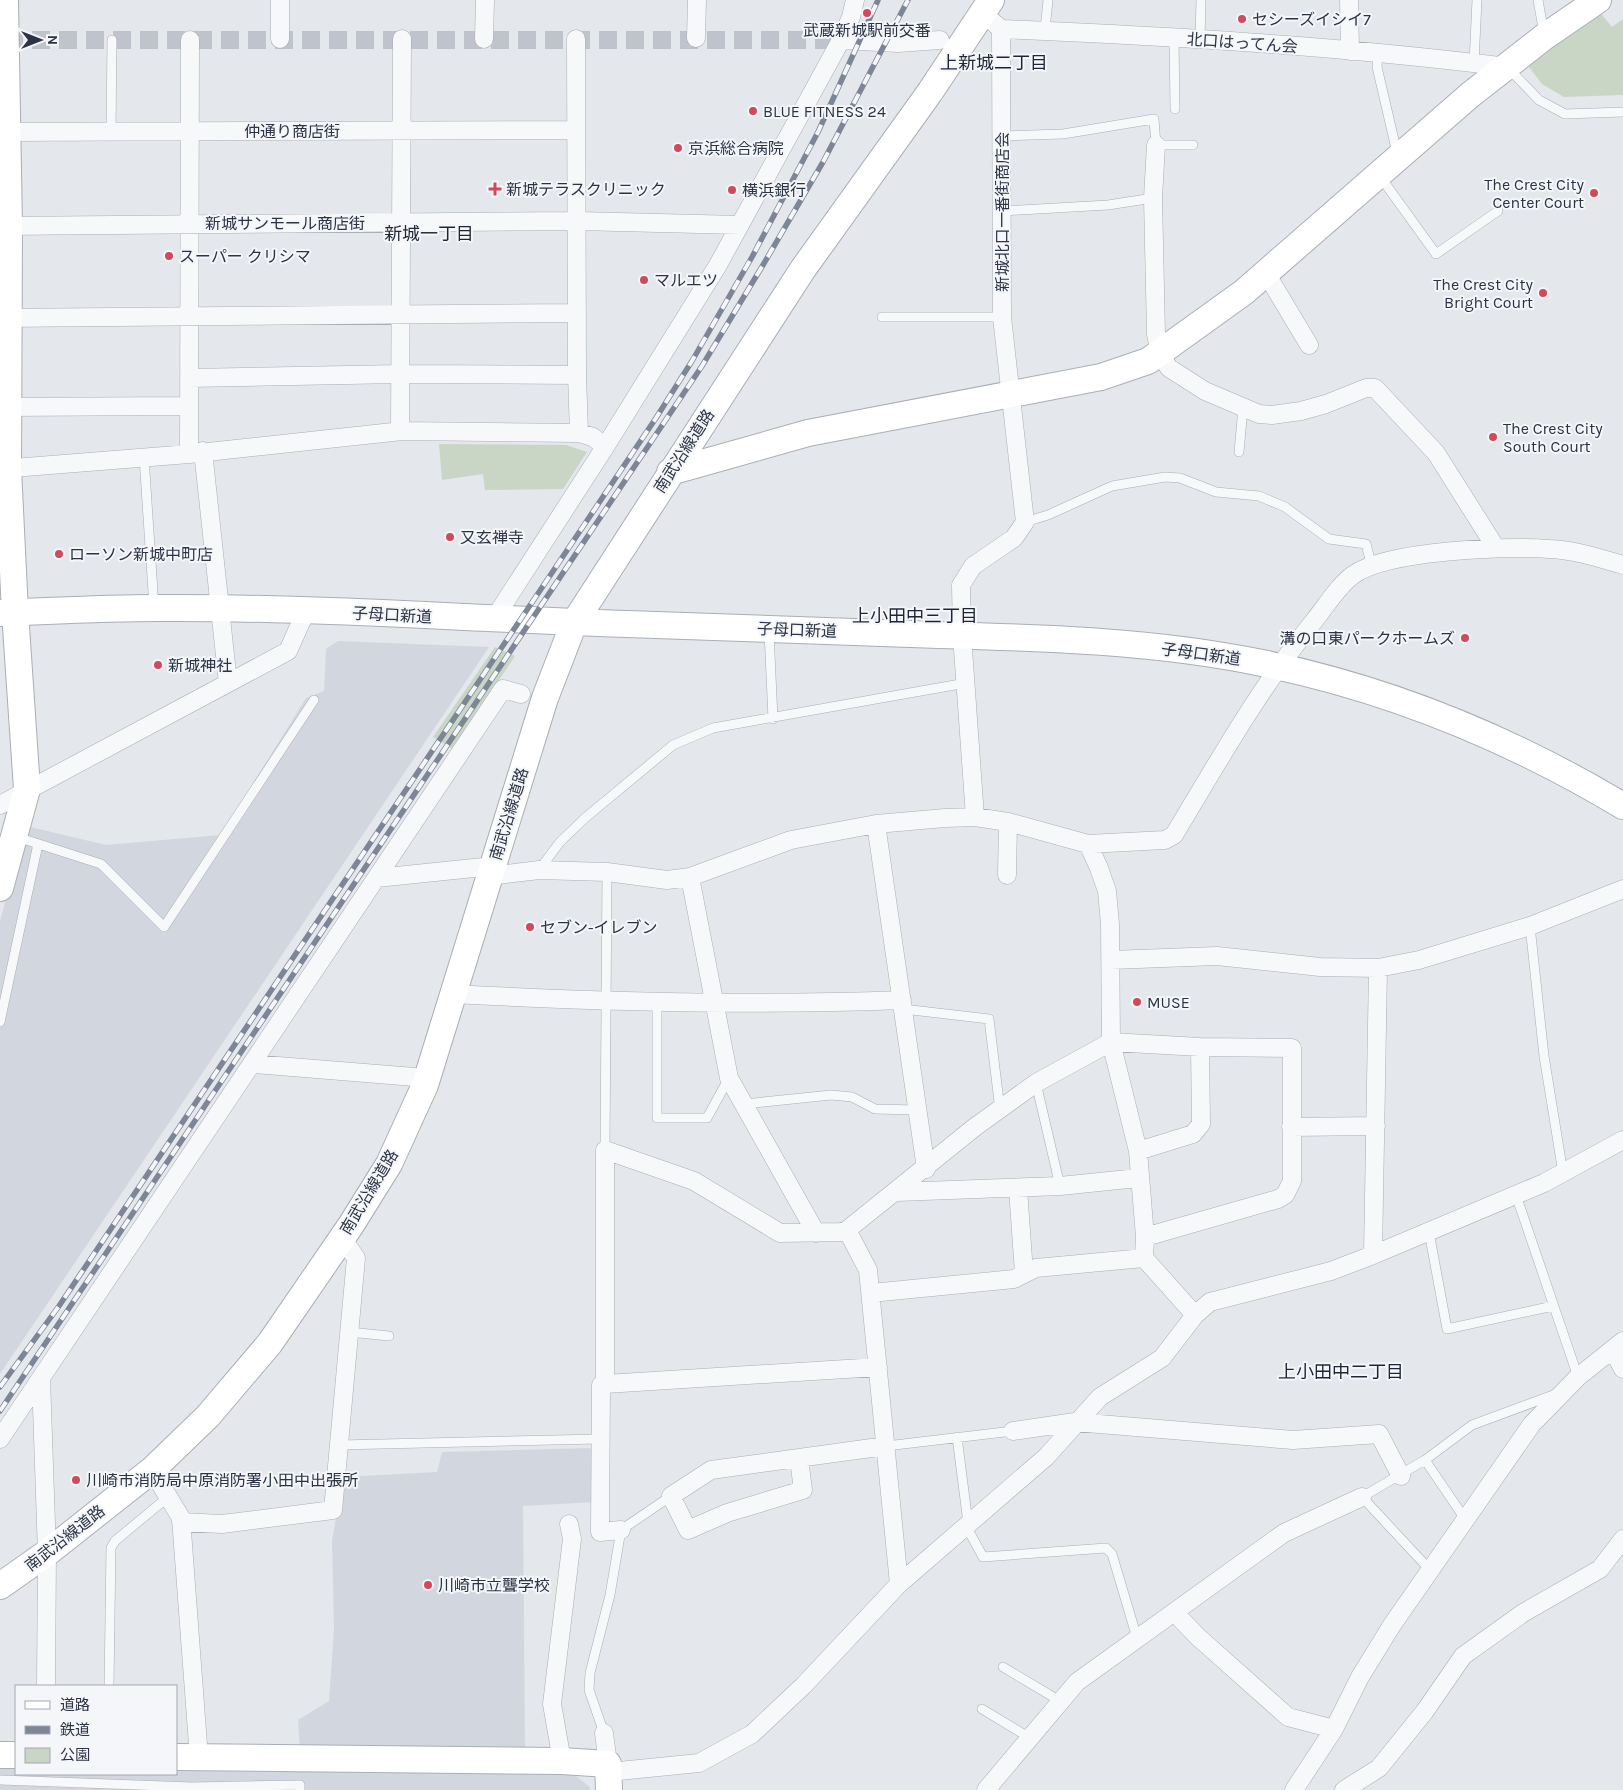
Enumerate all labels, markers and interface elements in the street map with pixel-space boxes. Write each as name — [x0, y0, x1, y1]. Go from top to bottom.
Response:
marker: 武蔵新城駅前交番 — [861, 7, 873, 19]
place label: セシーズイシイ7 — [1252, 10, 1371, 29]
marker: セシーズイシイ7 — [1236, 13, 1248, 25]
north arrow — [15, 15, 65, 65]
place label: 武蔵新城駅前交番 — [803, 21, 931, 40]
street label: 北口はってん会 — [1186, 30, 1298, 56]
text: N — [44, 35, 61, 45]
district label: 上新城二丁目 — [940, 52, 1048, 74]
place label: BLUE FITNESS 24 — [763, 102, 886, 121]
marker: BLUE FITNESS 24 — [747, 105, 759, 117]
street label: 仲通り商店街 — [244, 122, 340, 141]
street label: 新城北口一番街商店会 — [993, 132, 1012, 292]
place label: 京浜総合病院 — [688, 139, 784, 158]
marker: 京浜総合病院 — [672, 142, 684, 154]
place label: The Crest City Center Court — [1484, 175, 1585, 212]
place label: 新城テラスクリニック — [506, 180, 666, 199]
place label: 横浜銀行 — [742, 181, 806, 200]
marker: 新城テラスクリニック — [488, 182, 502, 196]
marker: 横浜銀行 — [726, 184, 738, 196]
marker: The Crest City Center Court — [1588, 187, 1600, 199]
street label: 新城サンモール商店街 — [205, 214, 365, 233]
district label: 新城一丁目 — [384, 223, 474, 245]
place label: スーパー クリシマ — [179, 247, 311, 266]
marker: スーパー クリシマ — [163, 250, 175, 262]
place label: マルエツ — [654, 271, 718, 290]
marker: マルエツ — [638, 274, 650, 286]
place label: The Crest City Bright Court — [1433, 275, 1534, 312]
marker: The Crest City Bright Court — [1537, 287, 1549, 299]
street label: 南武沿線道路 — [650, 406, 718, 496]
place label: The Crest City South Court — [1503, 419, 1603, 456]
marker: The Crest City South Court — [1487, 431, 1499, 443]
place label: 又玄禅寺 — [460, 528, 524, 547]
marker: 又玄禅寺 — [444, 531, 456, 543]
place label: ローソン新城中町店 — [69, 545, 213, 564]
marker: ローソン新城中町店 — [53, 548, 65, 560]
street label: 子母口新道 — [352, 603, 432, 627]
district label: 上小田中三丁目 — [852, 605, 978, 627]
street label: 子母口新道 — [757, 619, 837, 641]
place label: 溝の口東パークホームズ — [1279, 629, 1455, 648]
marker: 溝の口東パークホームズ — [1459, 632, 1471, 644]
street label: 子母口新道 — [1160, 639, 1242, 669]
place label: 新城神社 — [168, 656, 232, 675]
marker: 新城神社 — [152, 659, 164, 671]
street label: 南武沿線道路 — [486, 765, 532, 863]
place label: セブン-イレブン — [540, 918, 658, 937]
marker: セブン-イレブン — [524, 921, 536, 933]
place label: MUSE — [1147, 993, 1190, 1012]
marker: MUSE — [1131, 996, 1143, 1008]
street label: 南武沿線道路 — [336, 1146, 402, 1238]
district label: 上小田中二丁目 — [1278, 1361, 1404, 1383]
place label: 川崎市消防局中原消防署小田中出張所 — [86, 1471, 358, 1490]
marker: 川崎市消防局中原消防署小田中出張所 — [70, 1474, 82, 1486]
street label: 南武沿線道路 — [21, 1501, 109, 1575]
place label: 川崎市立聾学校 — [438, 1576, 550, 1595]
marker: 川崎市立聾学校 — [422, 1579, 434, 1591]
legend — [15, 1685, 178, 1775]
text: 道路 — [60, 1696, 90, 1714]
text: 鉄道 — [60, 1721, 90, 1739]
text: 公園 — [60, 1746, 90, 1764]

